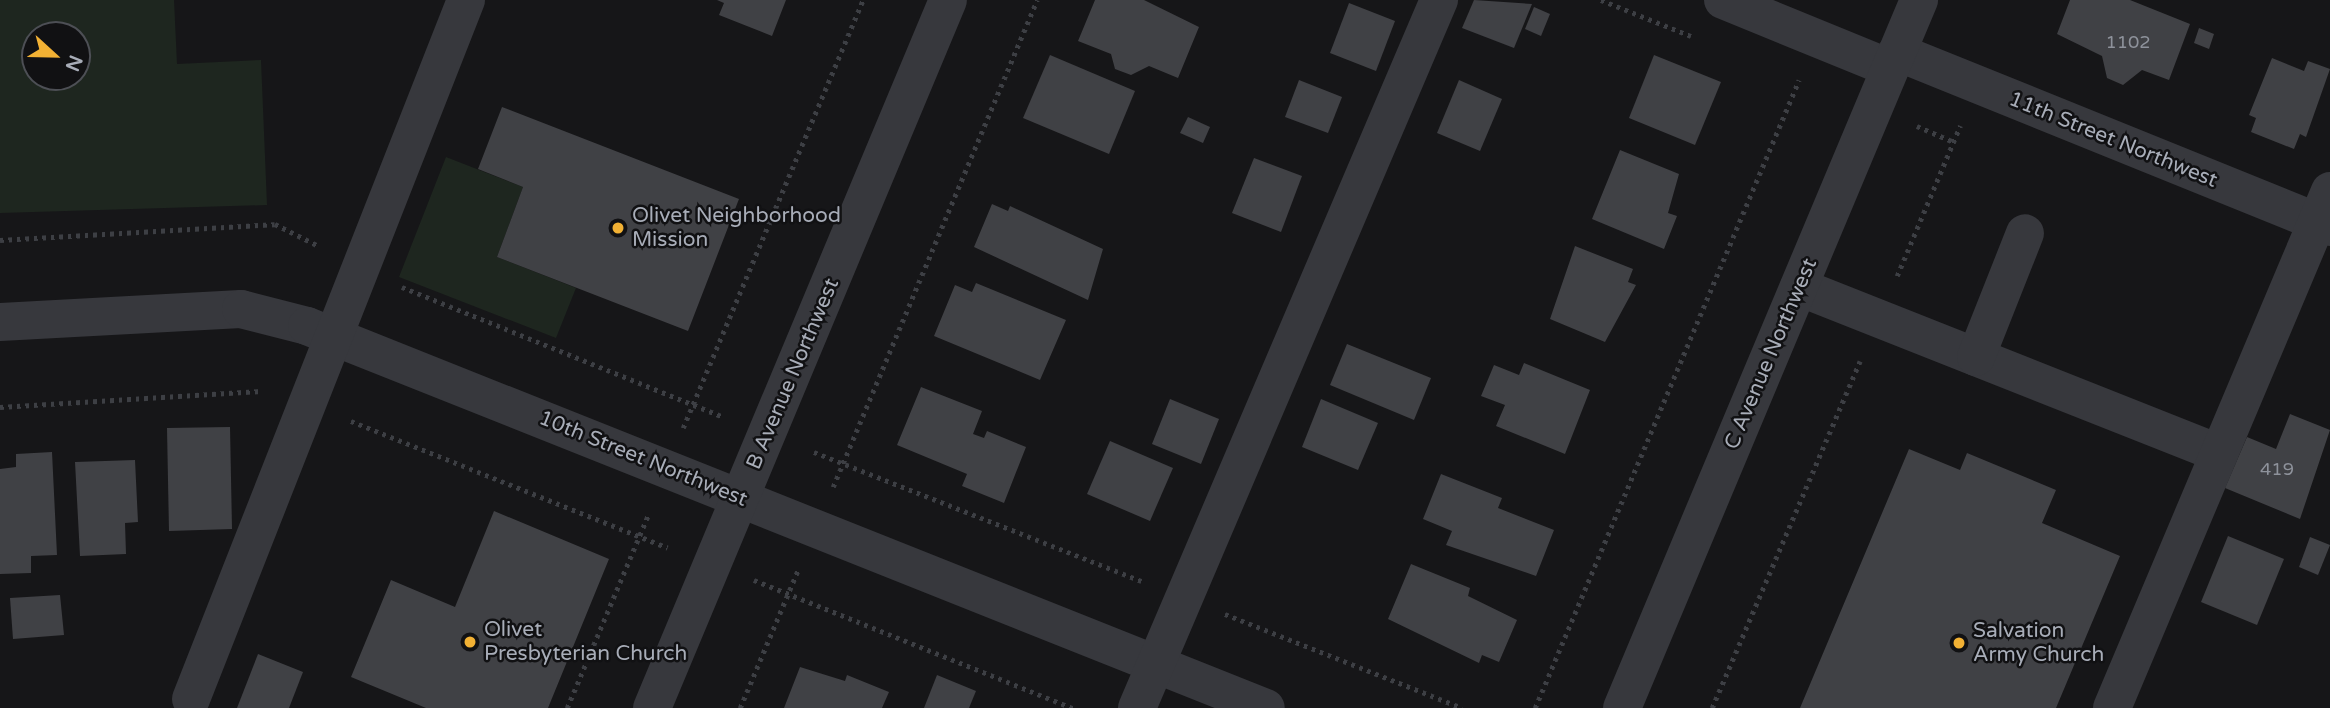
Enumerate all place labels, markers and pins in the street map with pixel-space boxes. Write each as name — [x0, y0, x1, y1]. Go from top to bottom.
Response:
place label: Olivet Neighborhood Mission — [632, 203, 841, 253]
marker: Olivet Neighborhood Mission — [610, 220, 626, 236]
place label: Olivet Presbyterian Church — [484, 617, 687, 667]
place label: Salvation Army Church — [1973, 618, 2104, 668]
marker: Olivet Presbyterian Church — [462, 634, 478, 650]
marker: Salvation Army Church — [1951, 635, 1967, 651]

